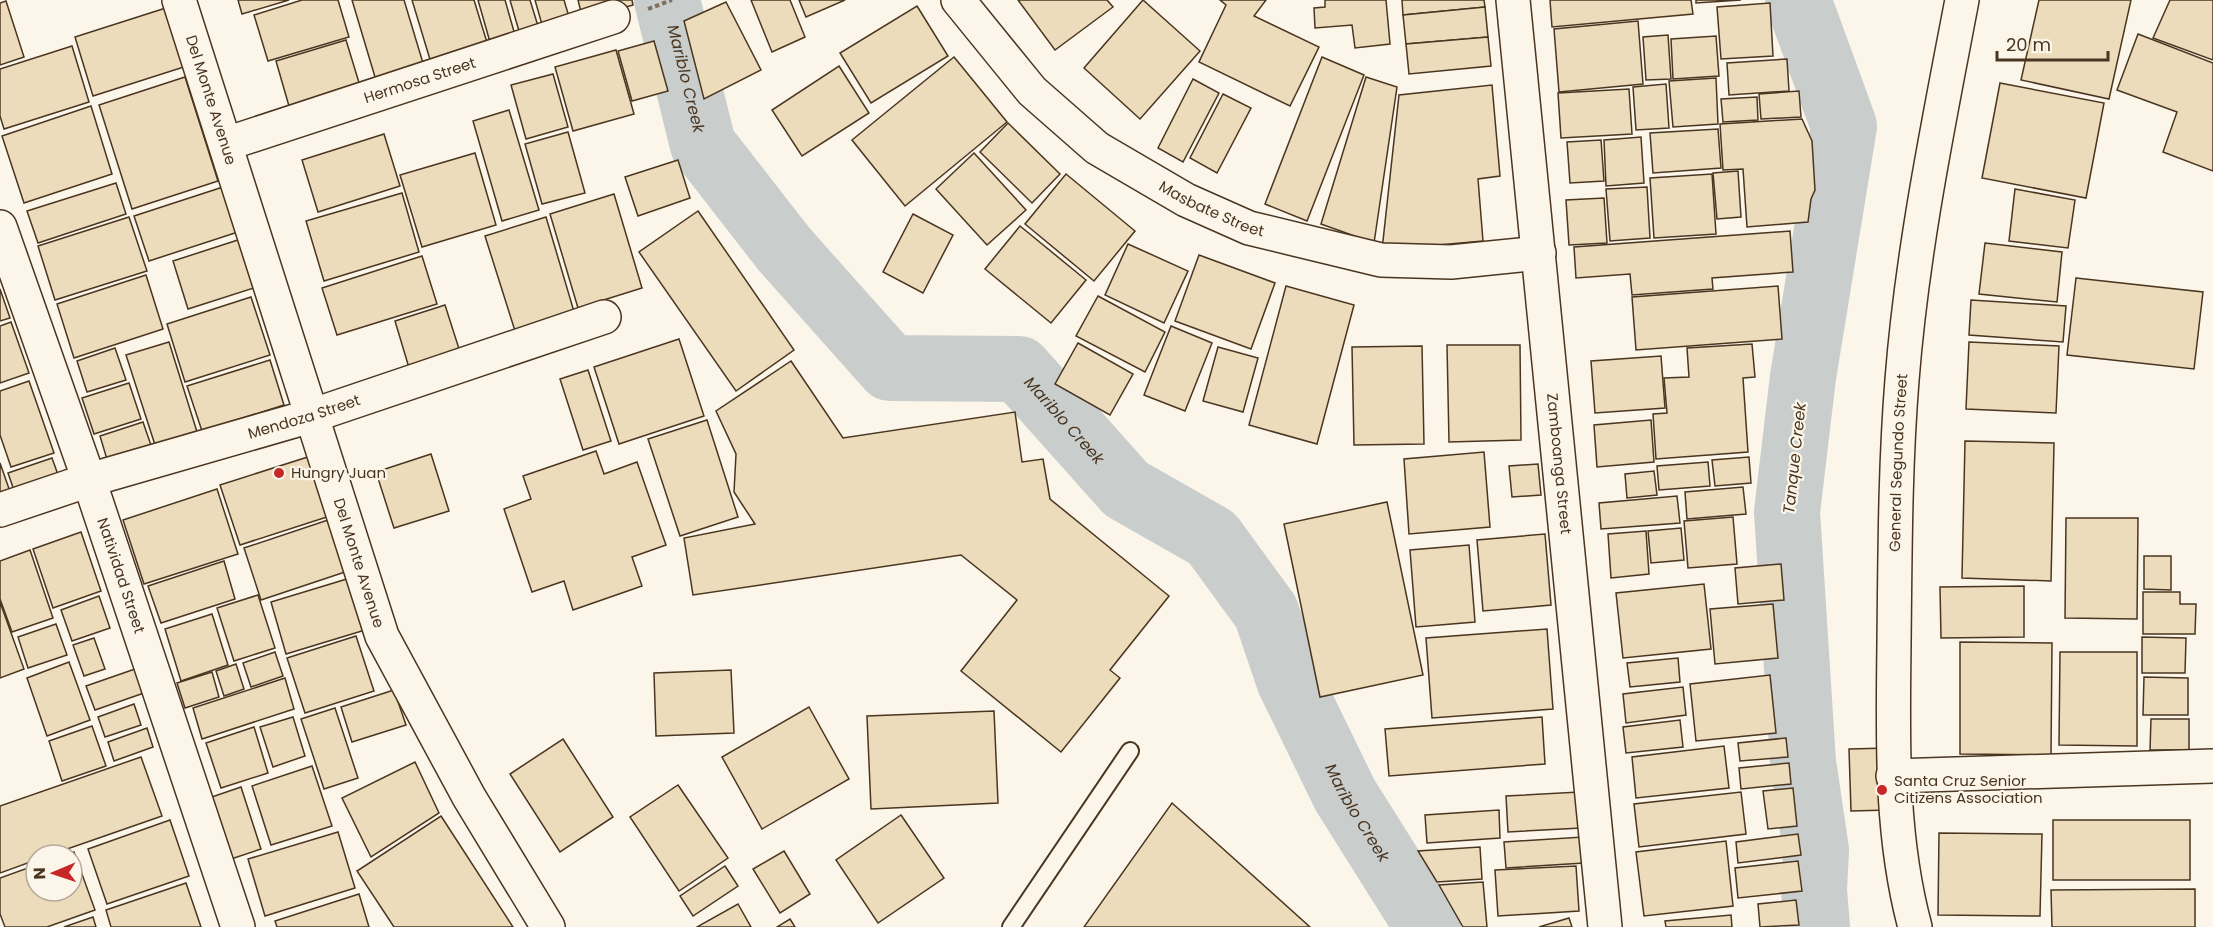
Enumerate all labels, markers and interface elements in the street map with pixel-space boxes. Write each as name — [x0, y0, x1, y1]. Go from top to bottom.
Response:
water label: Mariblo Creek — [662, 22, 711, 136]
scale bar — [1997, 24, 2108, 62]
street label: Del Monte Avenue — [181, 32, 242, 167]
text: 20 m — [2006, 32, 2051, 57]
street label: Hermosa Street — [361, 52, 478, 108]
street label: Masbate Street — [1155, 175, 1266, 241]
water label: Mariblo Creek — [1019, 371, 1110, 470]
street label: General Segundo Street — [1884, 373, 1912, 552]
street label: Mendoza Street — [245, 389, 363, 444]
street label: Zamboanga Street — [1542, 392, 1577, 535]
water label: Tanque Creek — [1777, 400, 1812, 515]
place label: Hungry Juan — [291, 462, 386, 483]
marker: Hungry Juan — [272, 466, 286, 480]
street label: Del Monte Avenue — [329, 495, 390, 630]
street label: Natividad Street — [92, 515, 150, 636]
water label: Mariblo Creek — [1319, 760, 1396, 867]
place label: Santa Cruz Senior Citizens Association — [1894, 770, 2043, 808]
marker: Santa Cruz Senior Citizens Association — [1875, 783, 1889, 797]
north arrow — [24, 843, 84, 903]
text: N — [28, 867, 51, 880]

